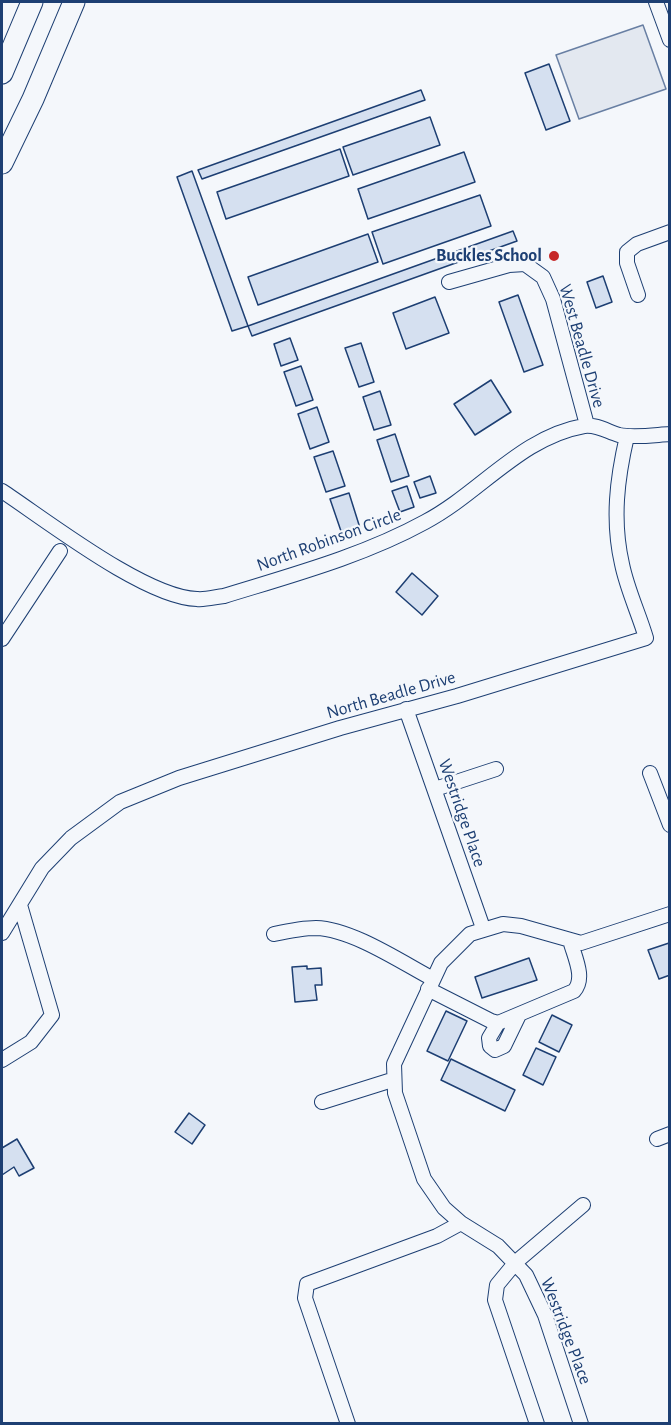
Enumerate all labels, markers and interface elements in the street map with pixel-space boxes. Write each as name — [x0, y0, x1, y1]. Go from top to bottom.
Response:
place label: Buckles School — [436, 245, 542, 267]
marker: Buckles School — [547, 249, 561, 263]
street label: West Beadle Drive — [554, 282, 610, 410]
street label: North Robinson Circle — [254, 504, 404, 576]
street label: North Beadle Drive — [324, 666, 458, 724]
street label: Westridge Place — [433, 756, 491, 870]
street label: Westridge Place — [536, 1274, 596, 1388]

